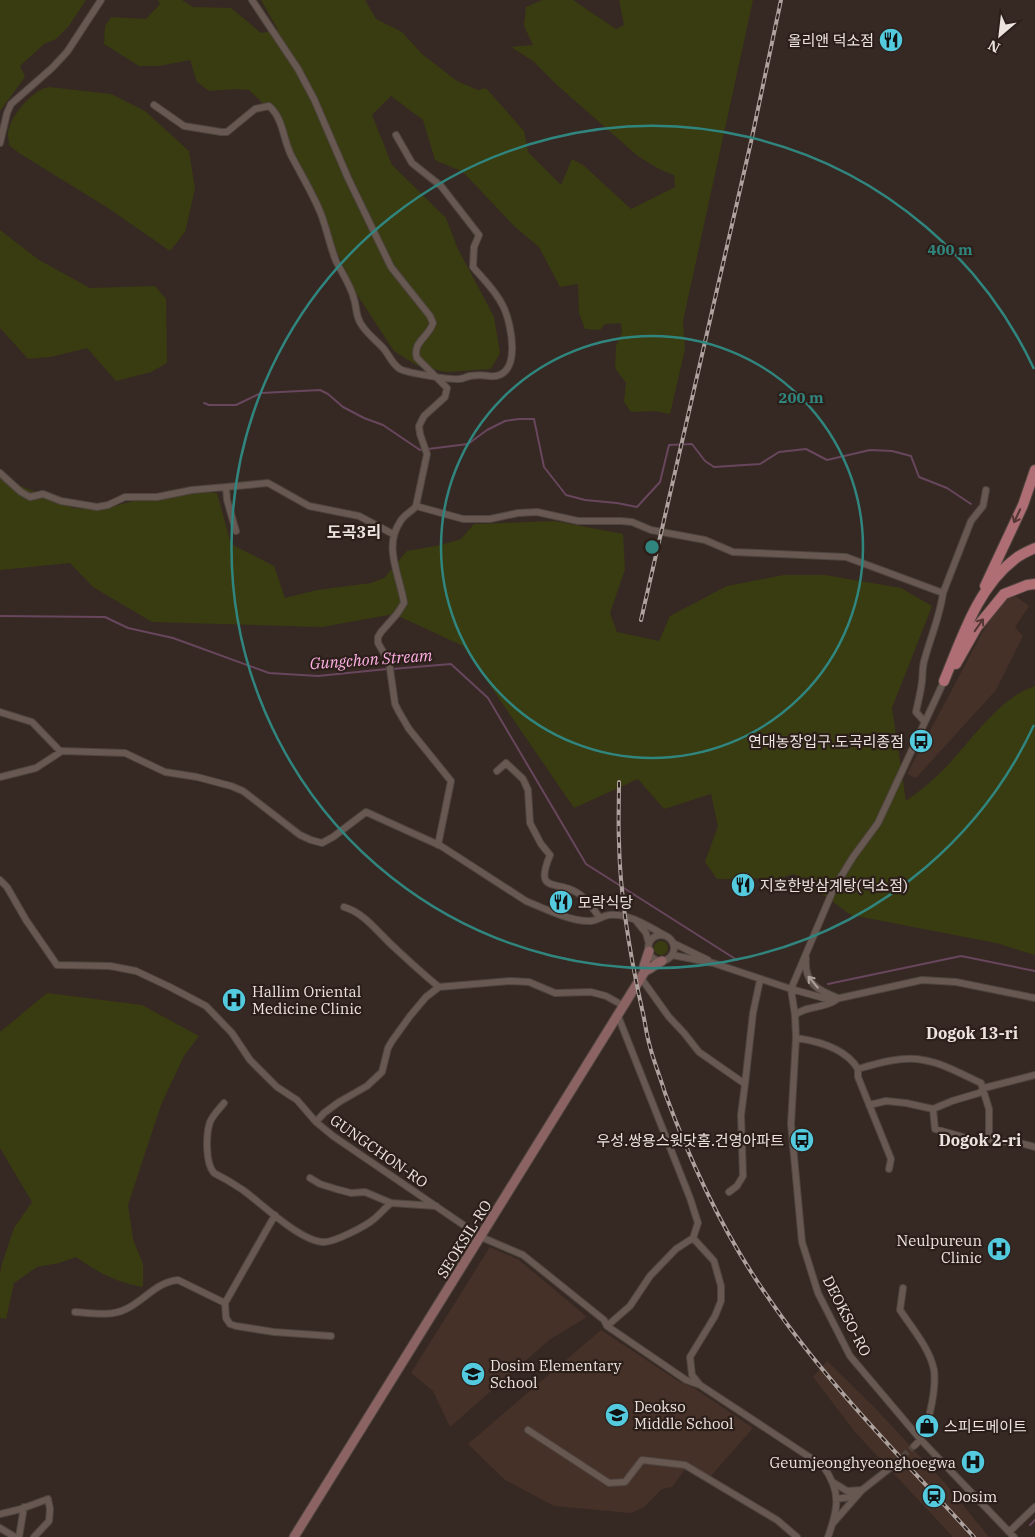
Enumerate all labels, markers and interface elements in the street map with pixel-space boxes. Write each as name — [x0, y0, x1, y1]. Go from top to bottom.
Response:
north arrow — [975, 10, 1025, 60]
restaurant icon: 올리앤 덕소점 — [878, 27, 904, 53]
place label: 올리앤 덕소점 — [788, 31, 874, 50]
text: N — [985, 36, 1003, 57]
text: 400 m — [927, 240, 973, 259]
text: 200 m — [778, 388, 824, 407]
one-way arrow — [1012, 508, 1022, 523]
district label: 도곡3리 — [327, 522, 381, 542]
centre of rings — [643, 538, 661, 556]
one-way arrow — [974, 618, 984, 632]
water label: Gungchon Stream — [309, 645, 434, 673]
bus stop icon: 연대농장입구.도곡리종점 — [908, 728, 934, 754]
place label: 연대농장입구.도곡리종점 — [748, 732, 904, 751]
restaurant icon: 지호한방삼계탕(덕소점) — [730, 872, 756, 898]
place label: 지호한방삼계탕(덕소점) — [760, 876, 908, 895]
restaurant icon: 모락식당 — [548, 889, 574, 915]
place label: 모락식당 — [578, 893, 633, 912]
one-way arrow — [808, 975, 819, 988]
place label: Hallim Oriental Medicine Clinic — [252, 982, 362, 1018]
hospital icon: Hallim Oriental Medicine Clinic — [221, 987, 247, 1013]
district label: Dogok 13-ri — [926, 1023, 1018, 1043]
street label: GUNGCHON-RO — [326, 1110, 432, 1192]
bus stop icon: 우성.쌍용스윗닷홈.건영아파트 — [789, 1127, 815, 1153]
district label: Dogok 2-ri — [939, 1130, 1021, 1150]
place label: 우성.쌍용스윗닷홈.건영아파트 — [597, 1131, 784, 1150]
street label: SEOKSIL-RO — [432, 1196, 496, 1282]
place label: Neulpureun Clinic — [897, 1231, 982, 1267]
hospital icon: Neulpureun Clinic — [986, 1236, 1012, 1262]
street label: DEOKSO-RO — [819, 1272, 875, 1360]
place label: Dosim Elementary School — [490, 1356, 622, 1392]
school or university icon: Dosim Elementary School — [460, 1361, 486, 1387]
place label: Deokso Middle School — [634, 1397, 734, 1433]
school or university icon: Deokso Middle School — [604, 1402, 630, 1428]
shop icon: 스피드메이트 — [914, 1413, 940, 1439]
place label: 스피드메이트 — [944, 1417, 1027, 1436]
hospital icon: Geumjeonghyeonghoegwa — [960, 1449, 986, 1475]
place label: Geumjeonghyeonghoegwa — [770, 1453, 956, 1472]
station icon: Dosim — [921, 1483, 947, 1509]
place label: Dosim — [952, 1487, 997, 1506]

